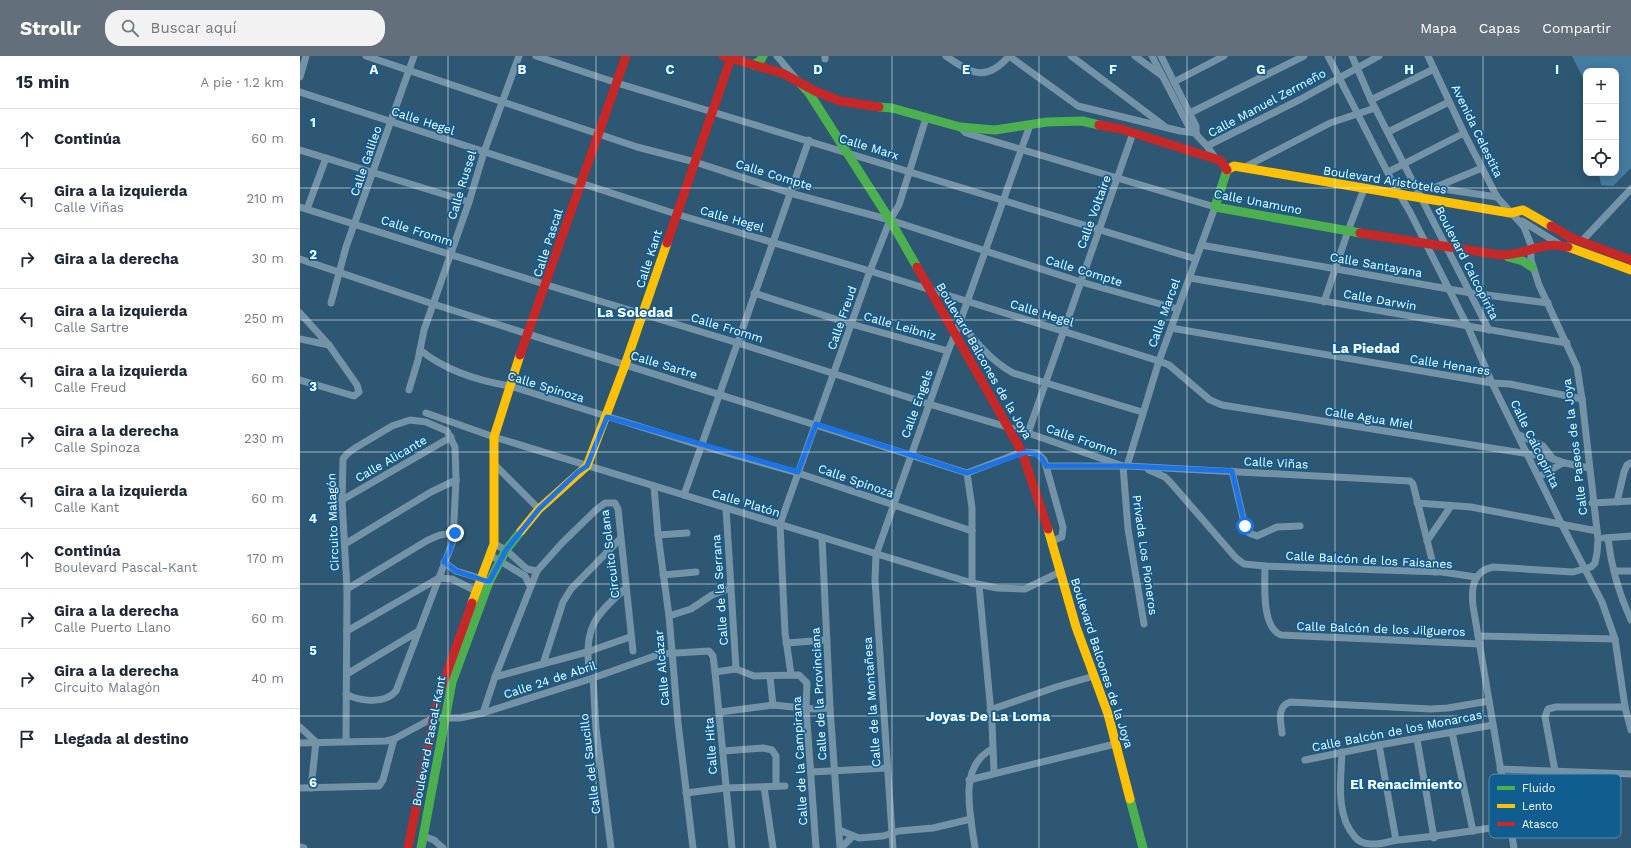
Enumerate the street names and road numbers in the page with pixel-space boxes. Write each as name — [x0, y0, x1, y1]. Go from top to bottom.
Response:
street label: Calle Manuel Zermeño — [1206, 66, 1328, 140]
street label: Avenida Celestita — [1448, 82, 1506, 180]
street label: Calle Hegel — [389, 104, 457, 138]
street label: Calle Galileo — [347, 124, 385, 198]
street label: Calle Marx — [837, 131, 901, 163]
street label: Calle Russel — [445, 148, 479, 221]
street label: Calle Compte — [734, 157, 814, 193]
street label: Boulevard Aristóteles — [1322, 163, 1448, 197]
street label: Calle Voltaire — [1074, 173, 1114, 251]
street label: Calle Unamuno — [1213, 187, 1303, 217]
street label: Calle Hegel — [698, 203, 766, 235]
street label: Boulevard Calcopirita — [1432, 204, 1502, 322]
street label: Calle Pascal — [530, 207, 566, 279]
street label: Calle Fromm — [379, 213, 455, 249]
street label: Calle Kant — [633, 228, 665, 290]
street label: Calle Santayana — [1329, 250, 1424, 280]
street label: Calle Compte — [1044, 253, 1124, 289]
street label: Calle Marcel — [1145, 276, 1183, 349]
street label: Boulevard Balcones de la Joya — [933, 280, 1035, 442]
street label: Calle Freud — [825, 284, 859, 352]
street label: Calle Darwin — [1342, 287, 1418, 313]
street label: Calle Hegel — [1008, 297, 1076, 329]
street label: Calle Leibniz — [862, 309, 938, 343]
street label: Calle Fromm — [689, 310, 765, 346]
street label: Calle Sartre — [629, 348, 699, 382]
street label: Calle Henares — [1409, 352, 1491, 378]
street label: Calle Engels — [898, 368, 936, 440]
street label: Calle Spinoza — [506, 369, 586, 405]
street label: Calle Paseos de la Joya — [1560, 378, 1590, 516]
street label: Calle Calcopirita — [1508, 398, 1563, 491]
street label: Calle Agua Miel — [1324, 404, 1414, 432]
street label: Calle Fromm — [1044, 421, 1120, 459]
street label: Calle Alicante — [353, 433, 429, 485]
street label: Calle Viñas — [1243, 454, 1309, 472]
street label: Calle Spinoza — [816, 461, 896, 501]
street label: Circuito Malagón — [324, 473, 342, 571]
street label: Calle Platón — [710, 486, 782, 520]
street label: Privada Los Pioneros — [1130, 494, 1160, 616]
street label: Circuito Solana — [598, 509, 622, 599]
street label: Calle de la Serrana — [709, 534, 731, 646]
street label: Calle Balcón de los Faisanes — [1285, 549, 1453, 571]
street label: Boulevard Balcones de la Joya — [1068, 576, 1136, 750]
street label: Calle Balcón de los Jilgueros — [1296, 619, 1466, 639]
street label: Calle de la Provinciana — [809, 627, 829, 761]
street label: Calle Alcázar — [652, 629, 672, 707]
street label: Calle de la Montañesa — [860, 636, 884, 767]
street label: Calle 24 de Abril — [502, 658, 598, 702]
street label: Boulevard Pascal-Kant — [410, 675, 448, 807]
street label: Calle de la Campirana — [790, 696, 810, 826]
street label: Calle Balcón de los Monarcas — [1311, 708, 1483, 754]
street label: Calle del Saucillo — [577, 713, 603, 815]
street label: Calle Hita — [702, 717, 720, 775]

